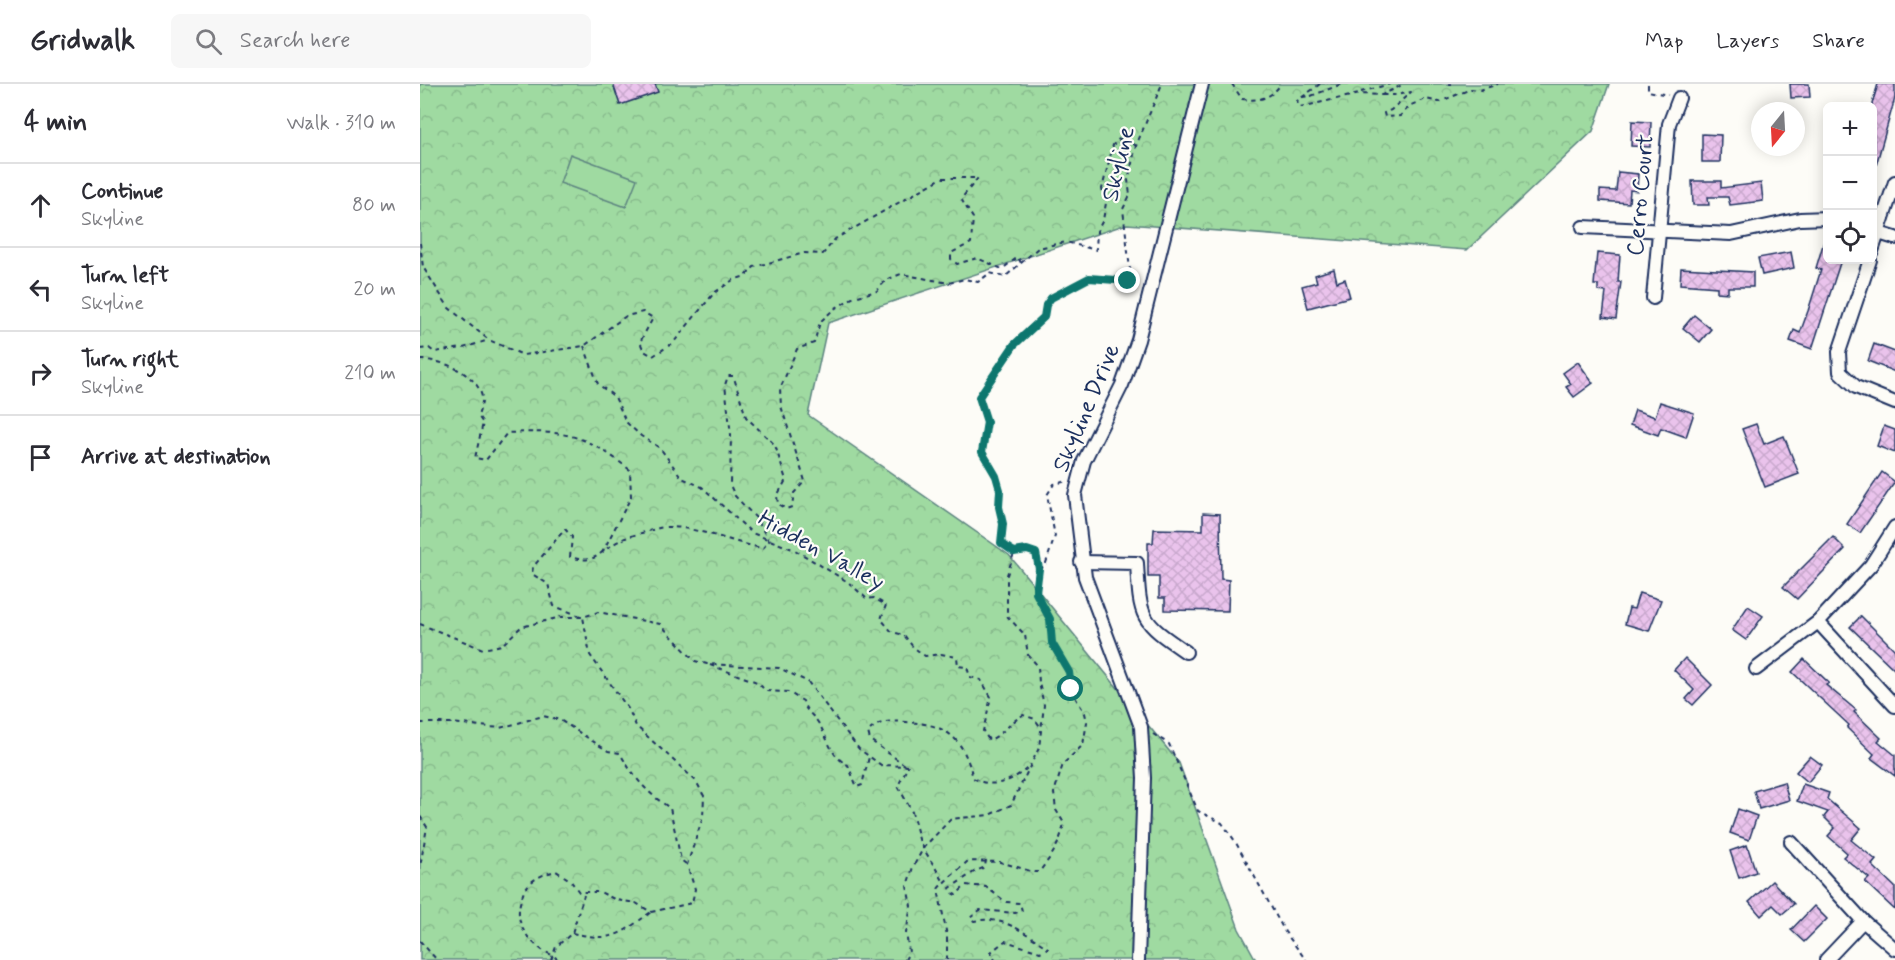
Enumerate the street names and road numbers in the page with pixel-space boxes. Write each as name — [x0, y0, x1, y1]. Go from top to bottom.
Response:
street label: Skyline — [1095, 123, 1143, 204]
street label: Cerro Court — [1620, 133, 1662, 257]
street label: Skyline Drive — [1046, 339, 1128, 477]
street label: Hidden Valley — [752, 503, 890, 599]

